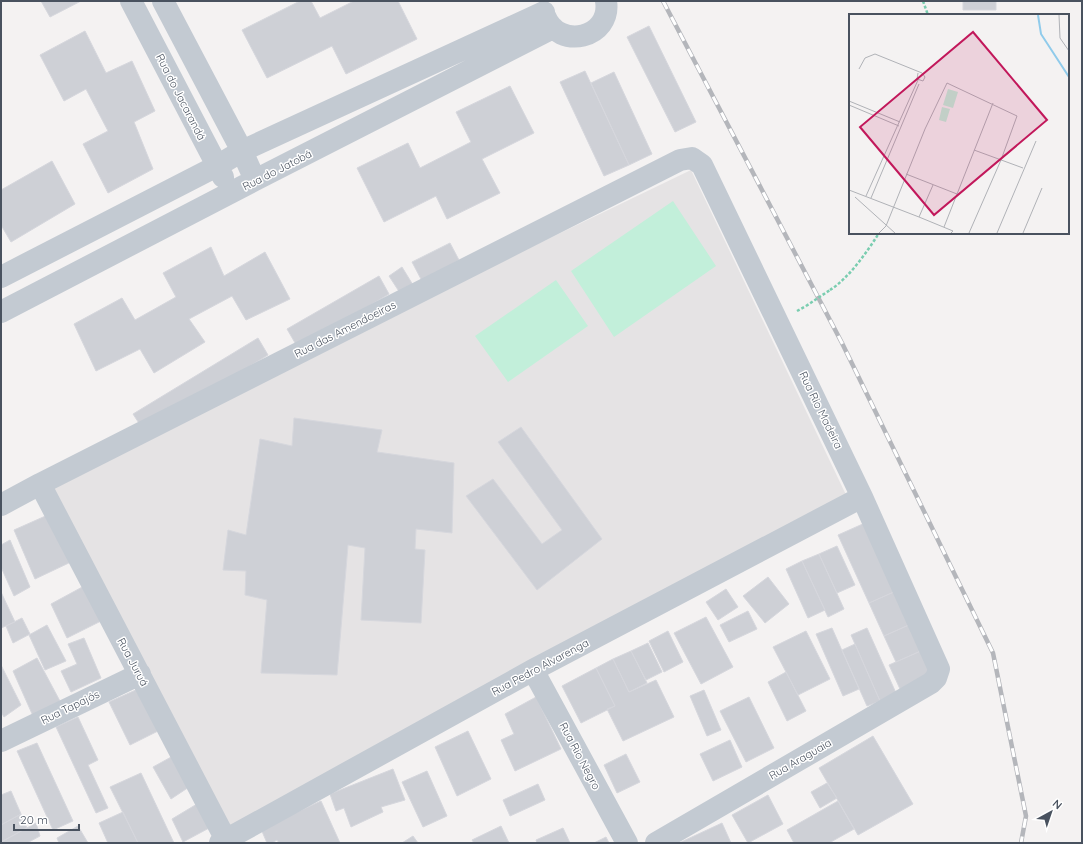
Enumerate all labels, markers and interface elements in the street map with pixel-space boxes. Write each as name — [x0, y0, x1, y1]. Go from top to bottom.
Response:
inset map — [849, 14, 1069, 234]
street label: Rua do Jacarandá — [153, 51, 209, 143]
street label: Rua do Jatobá — [240, 146, 314, 194]
street label: Rua das Amendoeiras — [292, 297, 398, 361]
street label: Rua Rio Madeira — [796, 369, 846, 451]
street label: Rua Juruá — [114, 635, 152, 689]
street label: Rua Pedro Alvarenga — [489, 635, 591, 699]
street label: Rua Tapajós — [38, 687, 102, 727]
street label: Rua Rio Negro — [556, 720, 604, 792]
street label: Rua Araguaia — [766, 735, 834, 783]
north arrow — [1031, 792, 1071, 832]
text: N — [1050, 796, 1065, 812]
scale bar — [14, 806, 79, 832]
text: 20 m — [20, 812, 48, 827]

